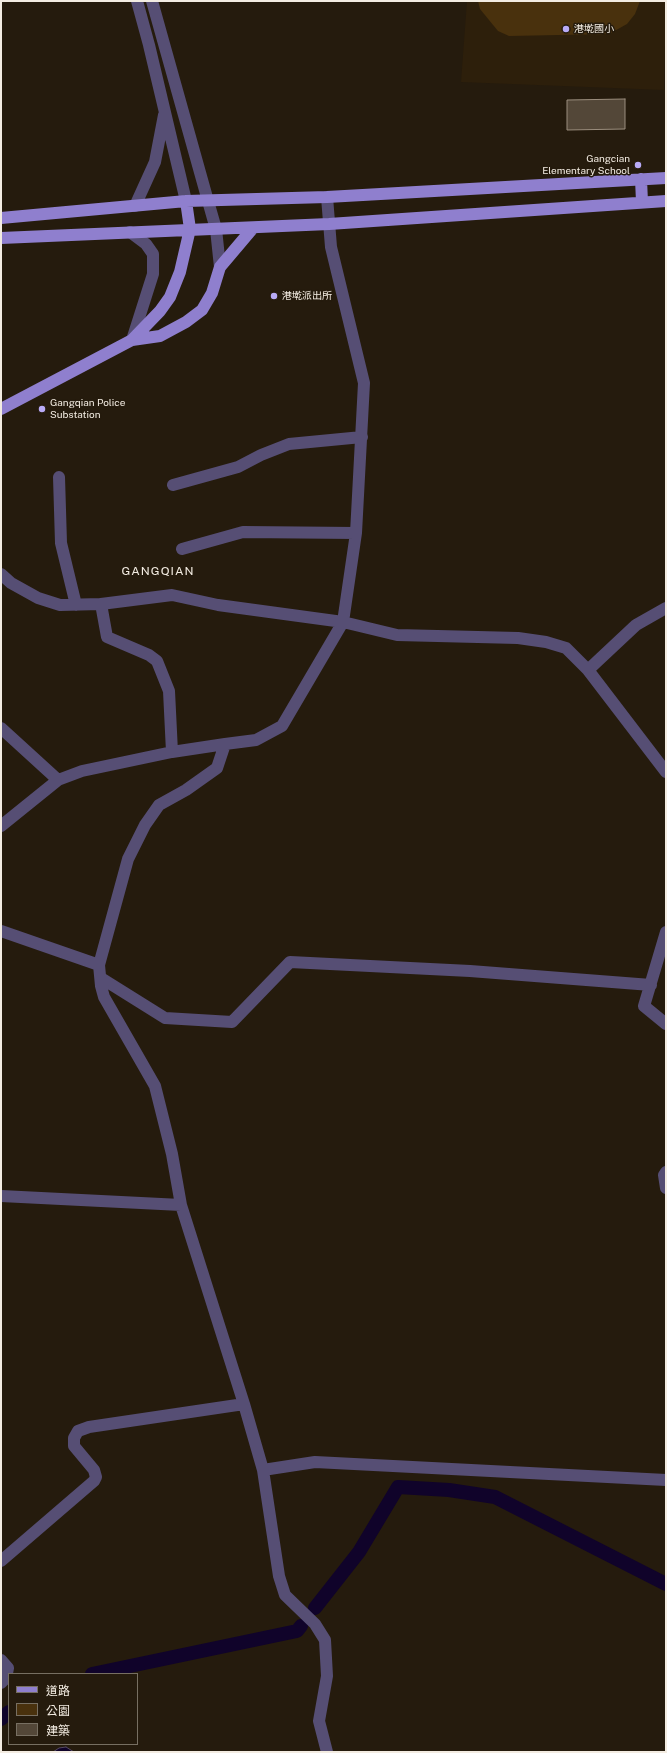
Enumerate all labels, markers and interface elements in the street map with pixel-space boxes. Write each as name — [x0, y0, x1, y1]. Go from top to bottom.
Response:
place label: 港墘國小 — [574, 23, 614, 35]
marker: 港墘國小 — [561, 24, 571, 34]
place label: Gangcian Elementary School — [542, 153, 630, 176]
marker: Gangcian Elementary School — [633, 160, 643, 170]
place label: 港墘派出所 — [282, 290, 332, 302]
marker: 港墘派出所 — [269, 291, 279, 301]
place label: Gangqian Police Substation — [50, 397, 125, 420]
marker: Gangqian Police Substation — [37, 404, 47, 414]
district label: GANGQIAN — [121, 564, 195, 578]
legend — [8, 1673, 138, 1745]
text: 道路 — [46, 1684, 70, 1698]
text: 公園 — [46, 1704, 70, 1718]
text: 建築 — [46, 1724, 70, 1738]

